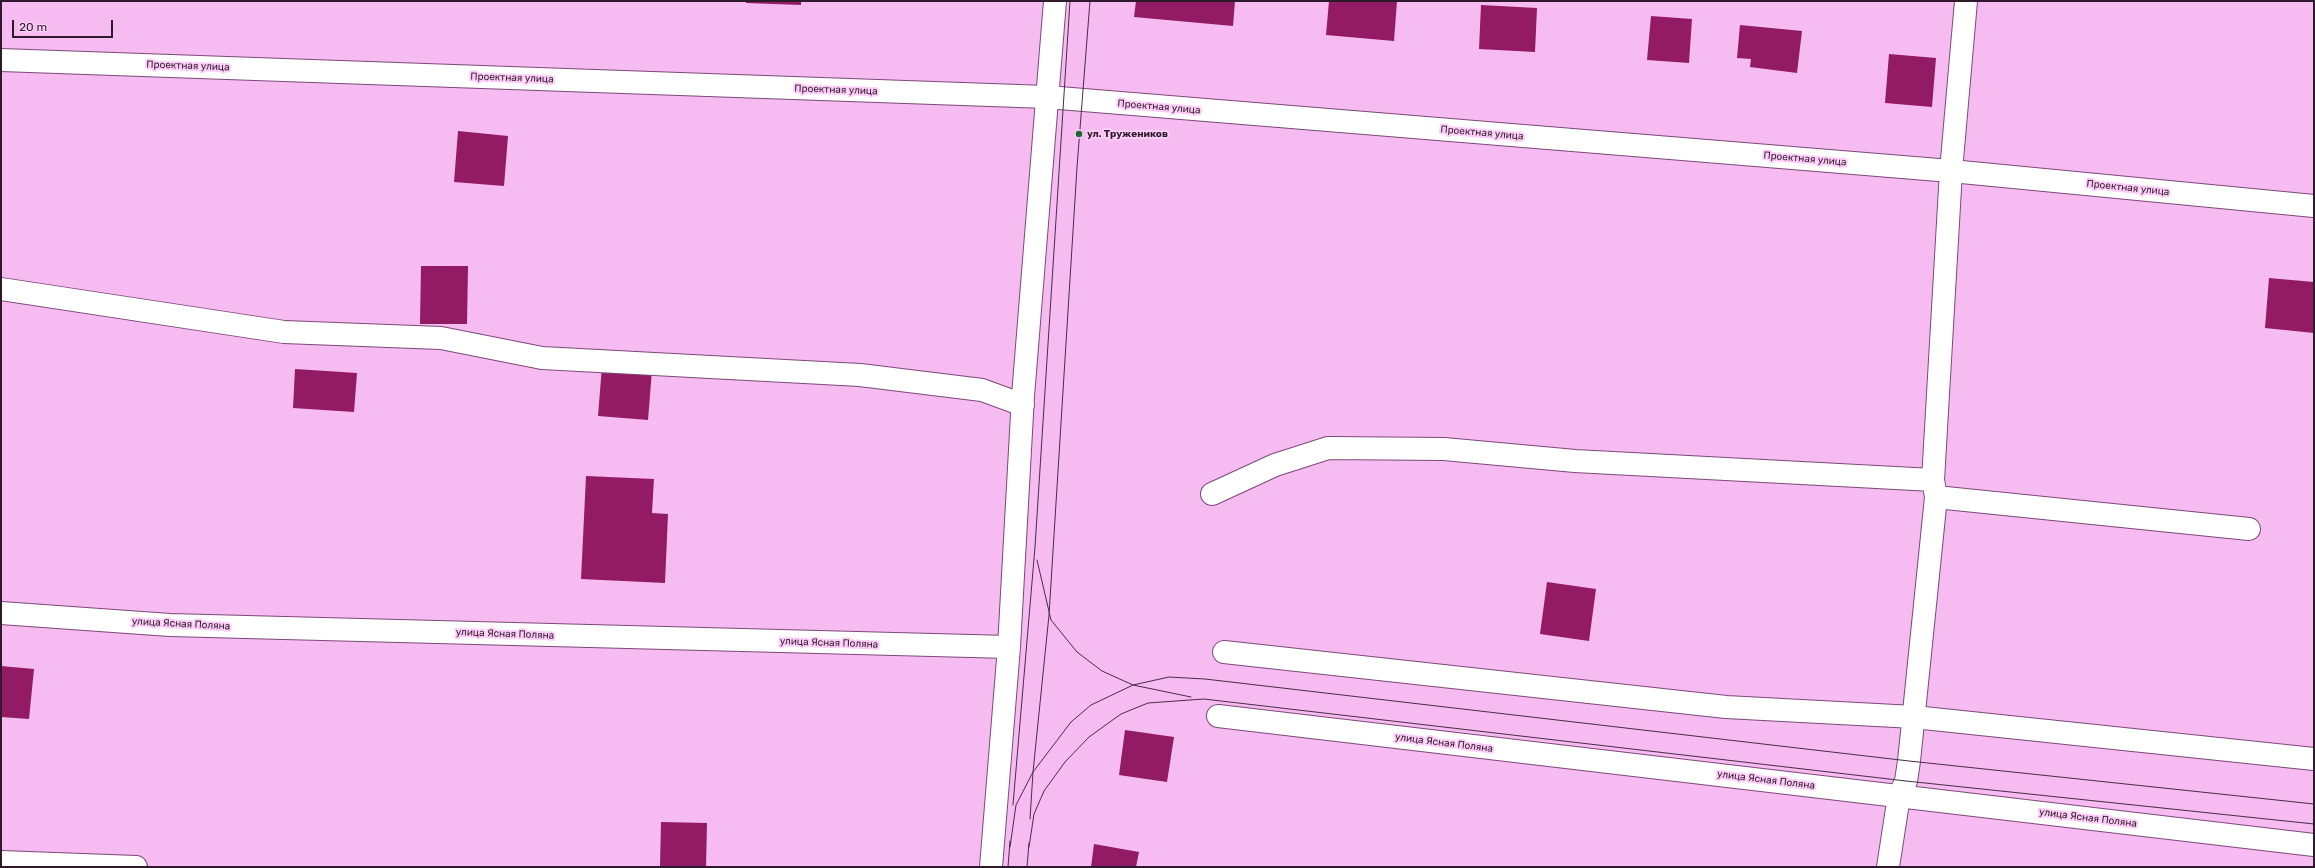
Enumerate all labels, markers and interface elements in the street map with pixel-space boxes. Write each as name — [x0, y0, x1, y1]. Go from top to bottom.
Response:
scale bar — [14, 12, 115, 38]
text: 20 m — [19, 20, 47, 34]
street label: Проектная улица — [146, 59, 230, 73]
street label: Проектная улица — [470, 71, 554, 85]
street label: Проектная улица — [794, 83, 878, 97]
street label: Проектная улица — [1117, 97, 1201, 117]
street label: Проектная улица — [1440, 123, 1524, 143]
place label: ул. Тружеников — [1087, 128, 1168, 140]
marker: ул. Тружеников — [1074, 129, 1084, 139]
street label: Проектная улица — [1763, 149, 1847, 169]
street label: Проектная улица — [2086, 178, 2170, 198]
street label: улица Ясная Поляна — [132, 615, 230, 633]
street label: улица Ясная Поляна — [456, 626, 554, 642]
street label: улица Ясная Поляна — [780, 635, 878, 651]
street label: улица Ясная Поляна — [1394, 731, 1494, 755]
street label: улица Ясная Поляна — [1716, 768, 1816, 792]
street label: улица Ясная Поляна — [2038, 806, 2138, 830]

